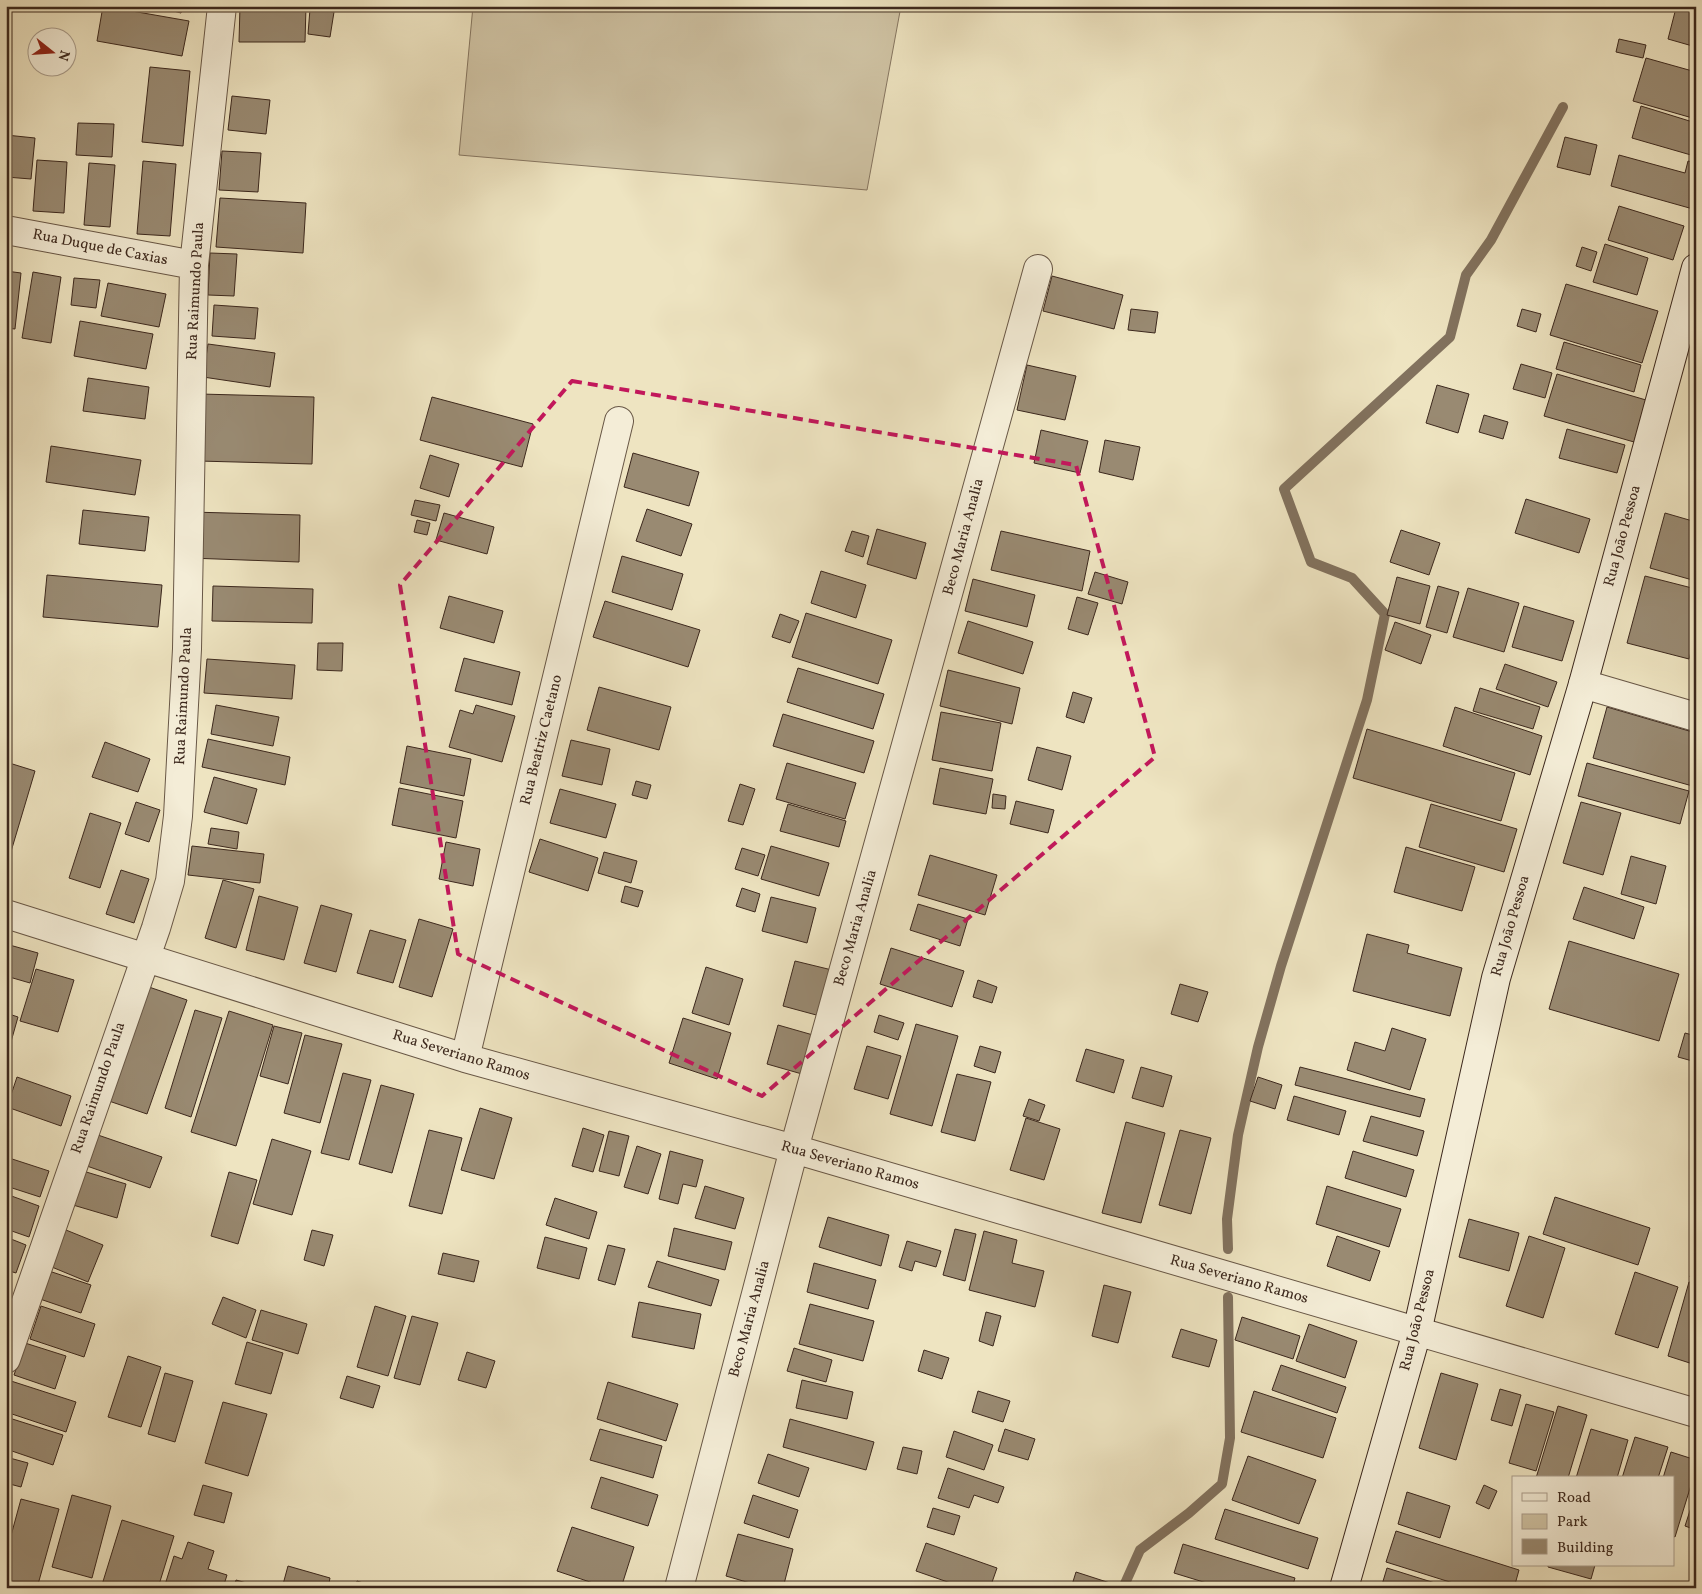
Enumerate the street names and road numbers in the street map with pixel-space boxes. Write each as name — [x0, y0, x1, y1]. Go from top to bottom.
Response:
street label: Rua Raimundo Paula — [182, 221, 210, 361]
street label: Rua Duque de Caxias — [31, 225, 169, 271]
street label: Beco Maria Analia — [938, 476, 990, 598]
street label: Rua João Pessoa — [1599, 483, 1647, 589]
street label: Rua Raimundo Paula — [170, 626, 198, 766]
street label: Rua Beatriz Caetano — [516, 673, 568, 807]
street label: Beco Maria Analia — [829, 867, 883, 989]
street label: Rua João Pessoa — [1487, 873, 1535, 979]
street label: Rua Raimundo Paula — [67, 1019, 131, 1157]
street label: Rua Severiano Ramos — [390, 1025, 532, 1087]
street label: Rua Severiano Ramos — [778, 1136, 922, 1196]
street label: Rua Severiano Ramos — [1167, 1250, 1311, 1310]
street label: Beco Maria Analia — [724, 1258, 776, 1380]
street label: Rua João Pessoa — [1395, 1267, 1441, 1373]

